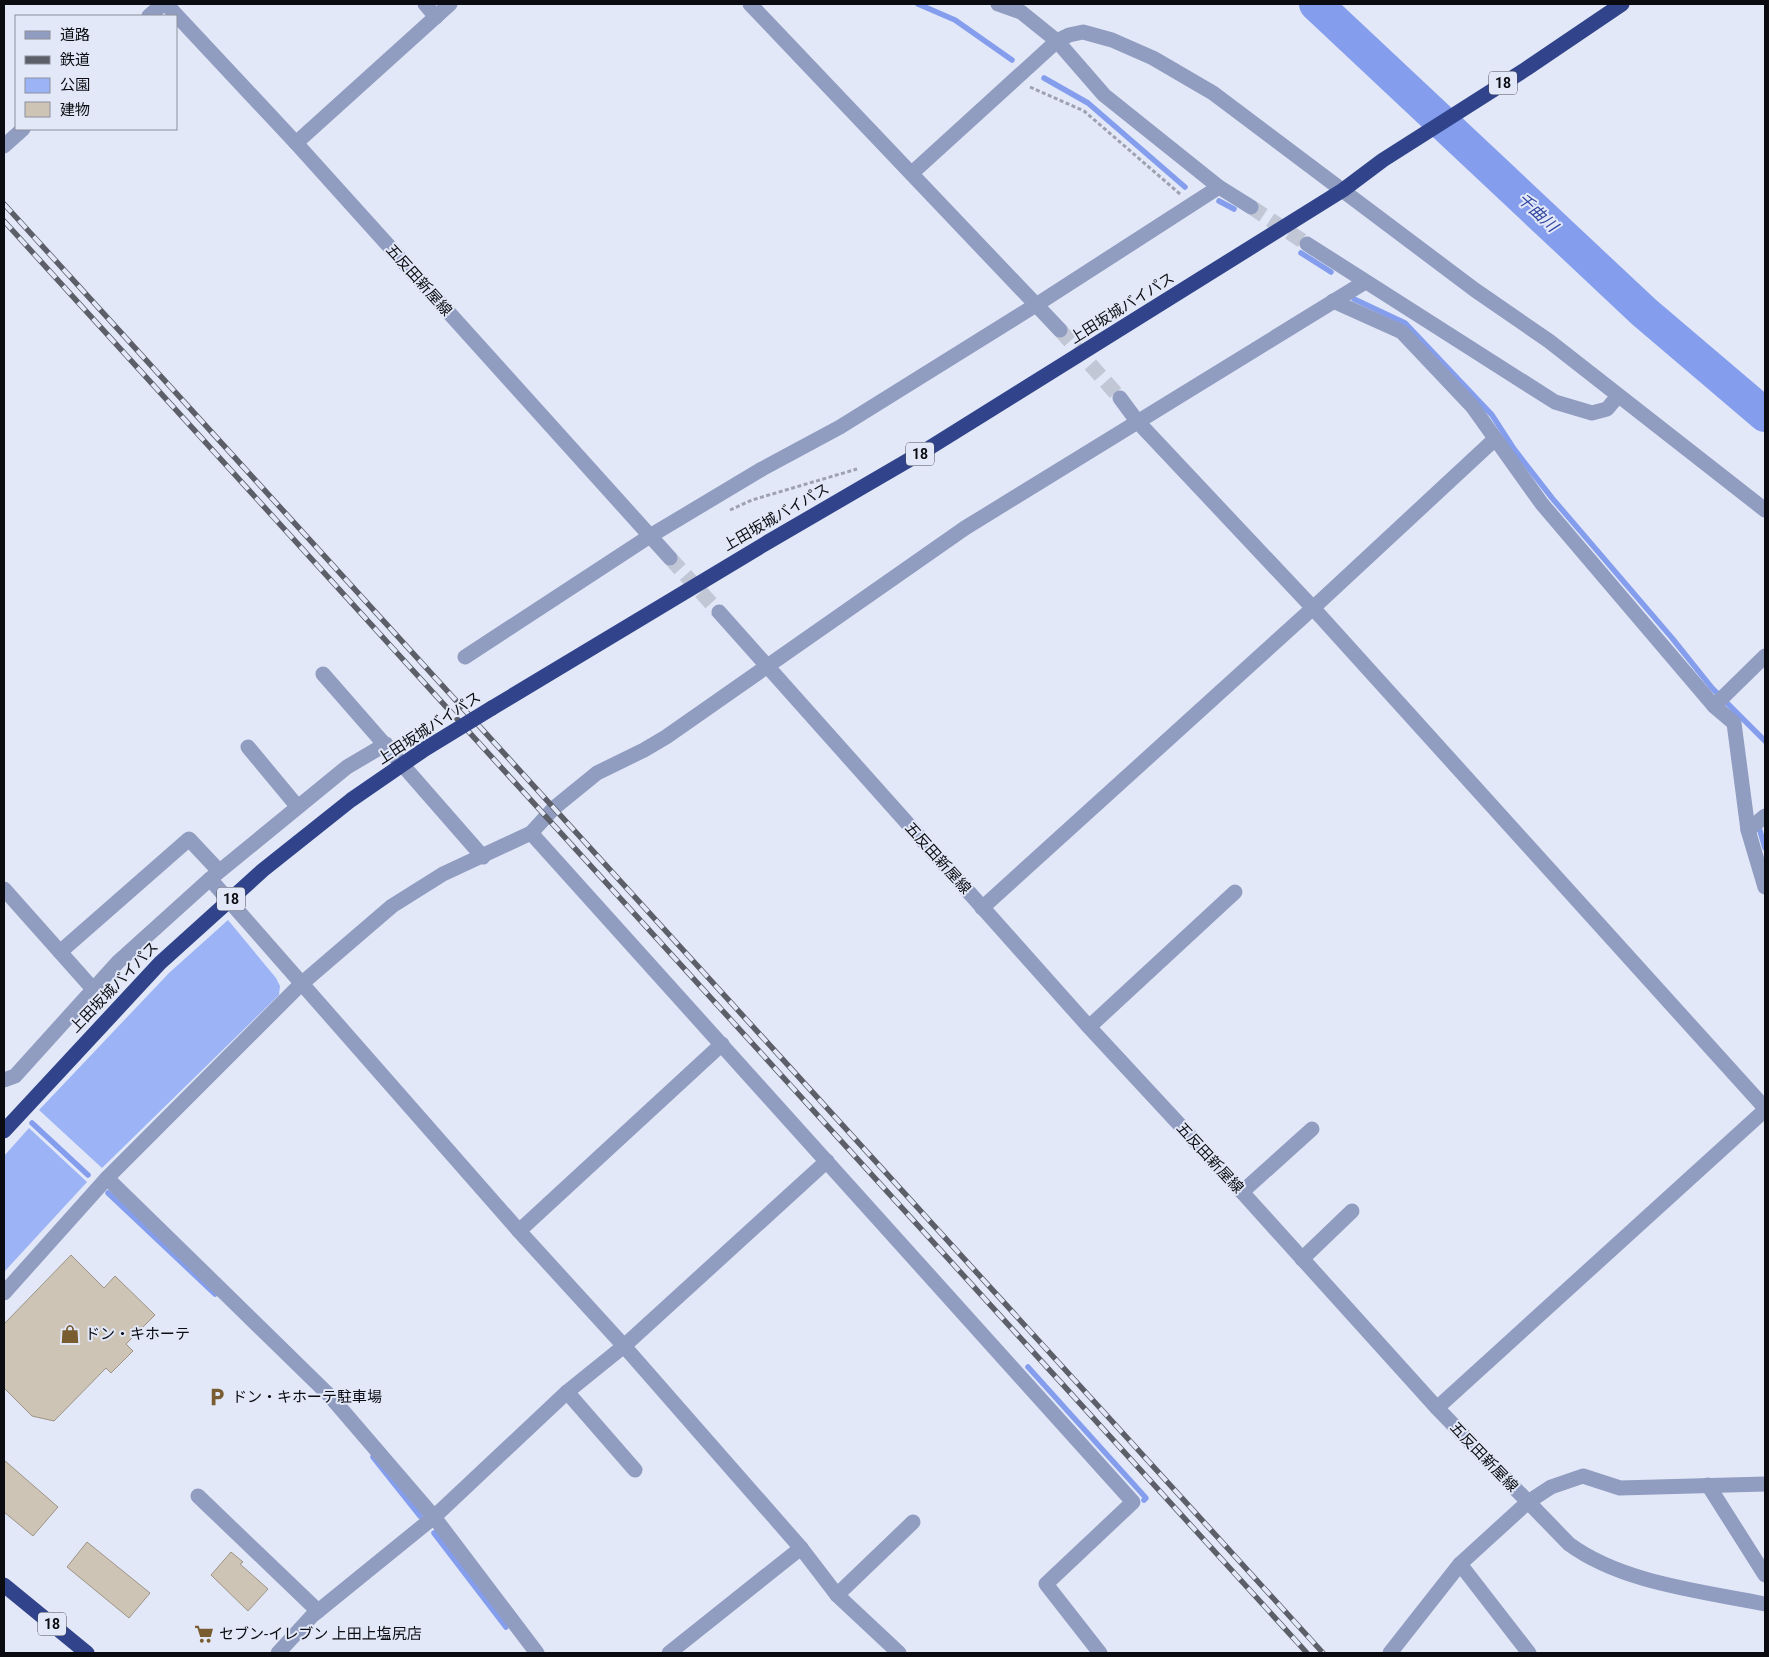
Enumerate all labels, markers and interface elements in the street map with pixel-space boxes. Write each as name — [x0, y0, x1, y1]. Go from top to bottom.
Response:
legend — [15, 15, 178, 130]
text: 道路 — [60, 26, 90, 44]
text: 鉄道 — [60, 51, 90, 69]
road number: 18 — [1489, 72, 1517, 95]
text: 公園 — [60, 76, 90, 94]
text: 建物 — [60, 101, 90, 119]
water label: 千曲川 — [1514, 189, 1563, 237]
street label: 五反田新屋線 — [382, 241, 456, 319]
street label: 上田坂城バイパス — [1066, 269, 1178, 347]
road number: 18 — [906, 442, 934, 466]
street label: 上田坂城バイパス — [720, 479, 832, 555]
street label: 上田坂城バイパス — [374, 688, 484, 768]
street label: 五反田新屋線 — [901, 819, 975, 897]
road number: 18 — [217, 888, 245, 911]
street label: 上田坂城バイパス — [66, 938, 162, 1036]
street label: 五反田新屋線 — [1173, 1119, 1247, 1197]
shop icon: ドン・キホーテ — [59, 1323, 81, 1345]
place label: ドン・キホーテ — [85, 1325, 190, 1343]
parking icon: ドン・キホーテ駐車場 — [206, 1386, 228, 1408]
place label: ドン・キホーテ駐車場 — [232, 1388, 382, 1406]
street label: 五反田新屋線 — [1446, 1418, 1522, 1496]
road number: 18 — [38, 1612, 66, 1636]
supermarket icon: セブン-イレブン 上田上塩尻店 — [193, 1623, 215, 1645]
place label: セブン-イレブン 上田上塩尻店 — [219, 1625, 422, 1643]

